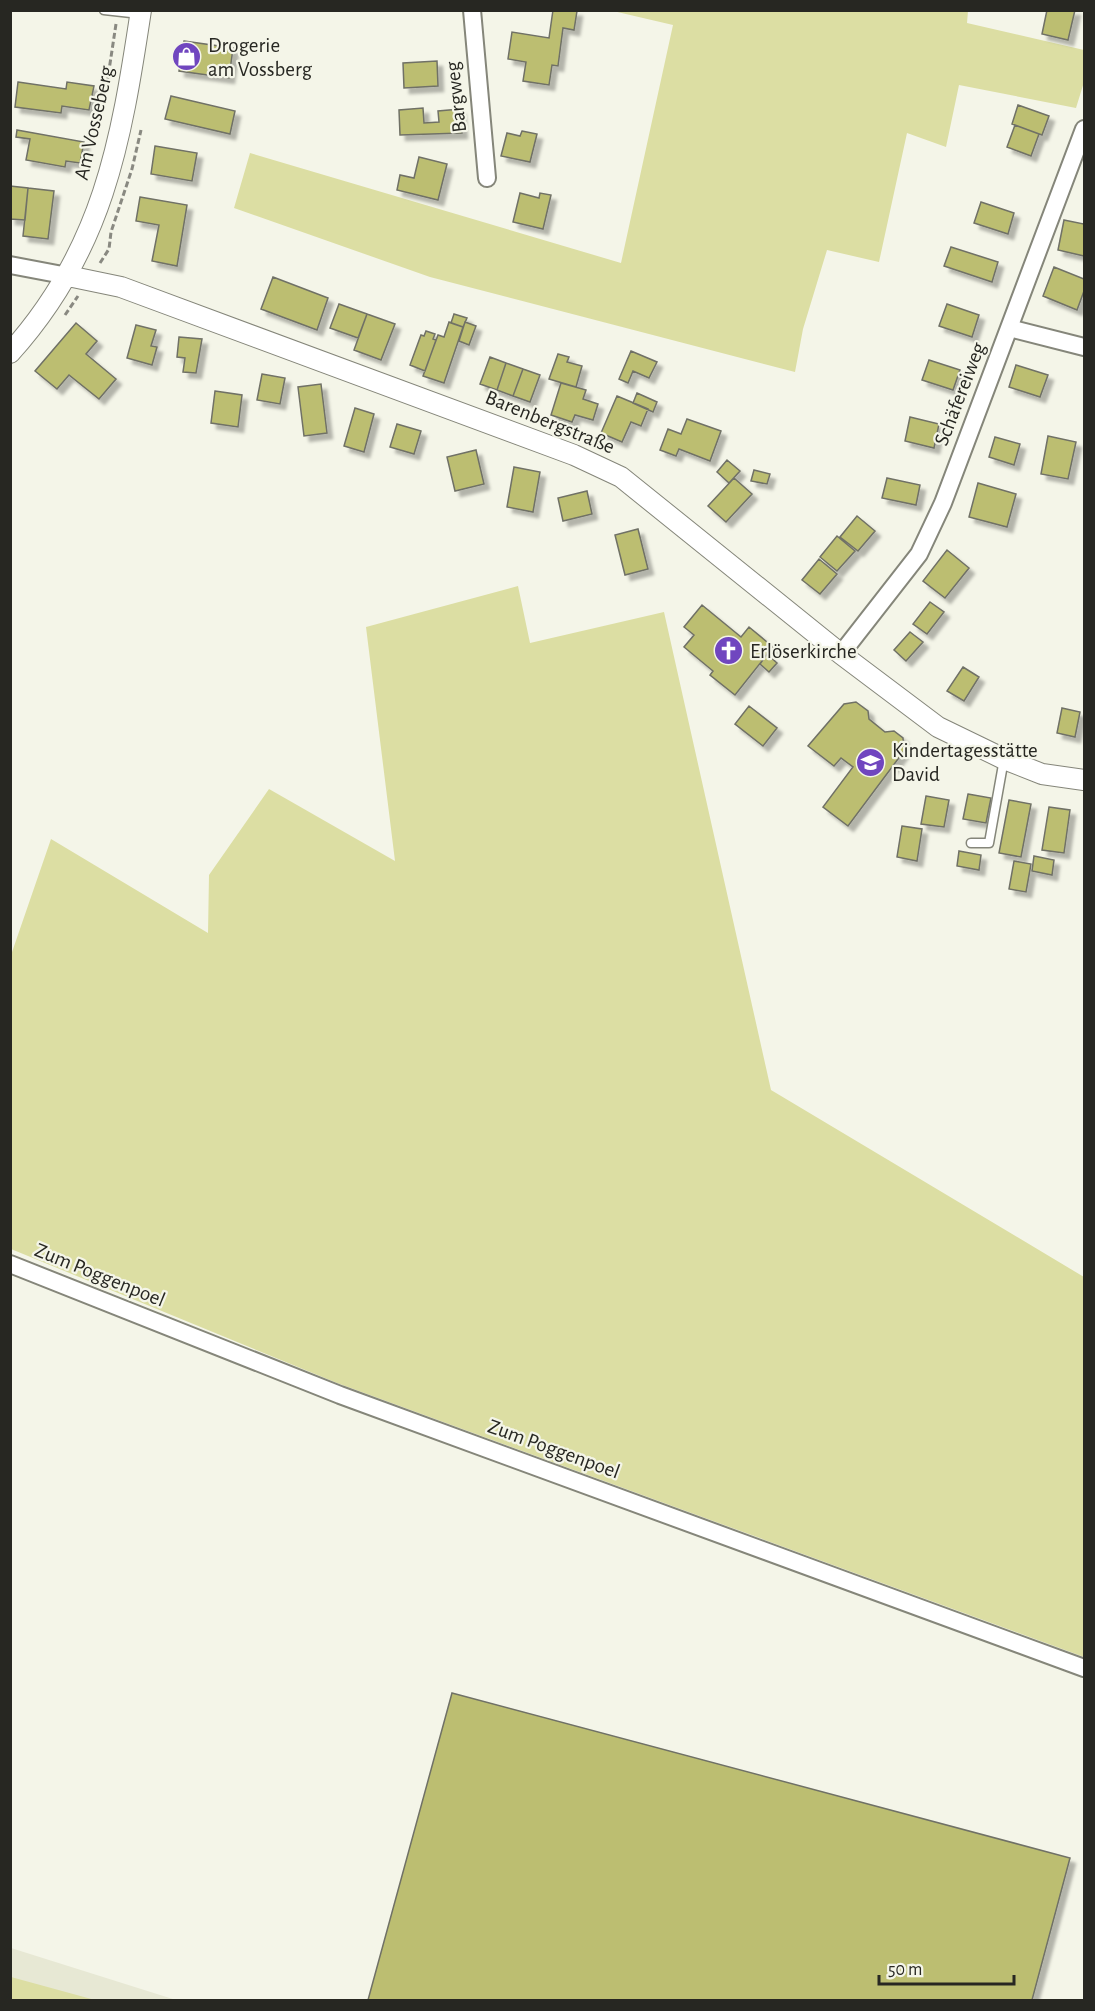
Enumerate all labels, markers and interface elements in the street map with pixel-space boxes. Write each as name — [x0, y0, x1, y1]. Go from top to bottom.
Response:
place label: Drogerie am Vossberg — [208, 35, 313, 80]
shop icon: Drogerie am Vossberg — [171, 41, 203, 73]
street label: Bargweg — [442, 60, 470, 134]
street label: Am Vosseberg — [71, 63, 117, 182]
street label: Schäfereiweg — [931, 339, 990, 449]
street label: Barenbergstraße — [482, 386, 618, 458]
church icon: Erlöserkirche — [713, 635, 745, 667]
place label: Erlöserkirche — [750, 641, 857, 662]
place label: Kindertagesstätte David — [892, 740, 1038, 785]
school or university icon: Kindertagesstätte David — [855, 746, 887, 778]
street label: Zum Poggenpoel — [32, 1239, 168, 1311]
street label: Zum Poggenpoel — [485, 1415, 623, 1483]
scale bar — [879, 1948, 1014, 1986]
text: 50 m — [888, 1961, 922, 1979]

